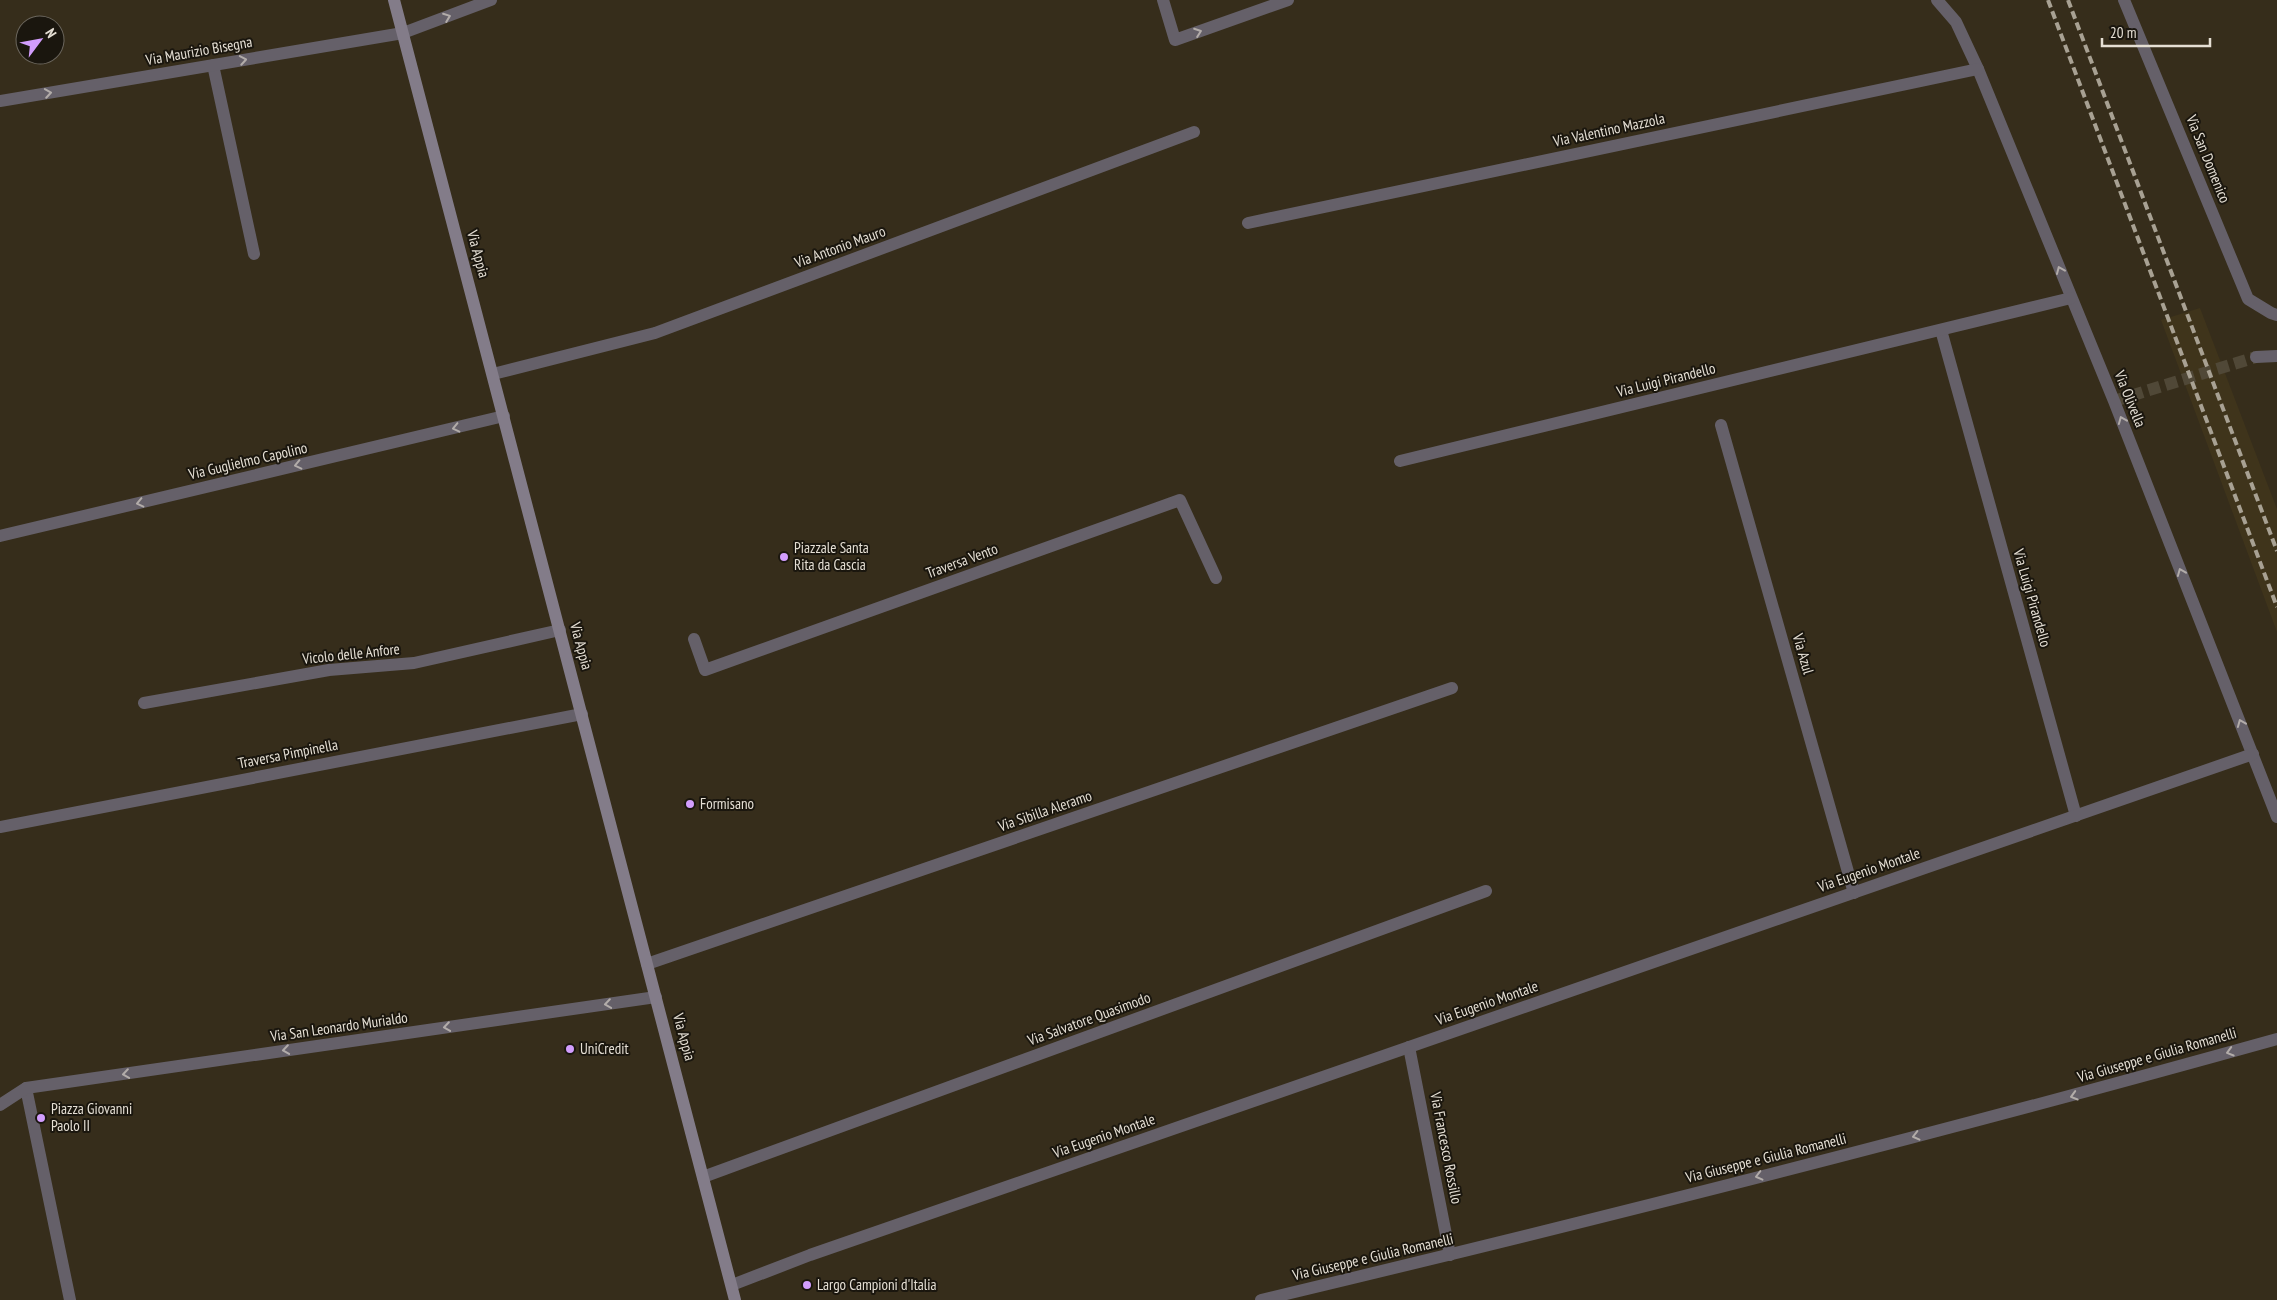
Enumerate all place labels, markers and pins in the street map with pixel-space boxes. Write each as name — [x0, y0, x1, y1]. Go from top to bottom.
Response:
place label: Piazzale Santa Rita da Cascia — [794, 538, 869, 574]
marker: Piazzale Santa Rita da Cascia — [778, 551, 790, 563]
place label: Formisano — [700, 794, 754, 813]
marker: Formisano — [684, 798, 696, 810]
place label: UniCredit — [580, 1039, 629, 1058]
marker: UniCredit — [564, 1043, 576, 1055]
place label: Piazza Giovanni Paolo II — [51, 1099, 132, 1135]
marker: Piazza Giovanni Paolo II — [35, 1112, 47, 1124]
place label: Largo Campioni d'Italia — [817, 1275, 937, 1294]
marker: Largo Campioni d'Italia — [801, 1279, 813, 1291]

